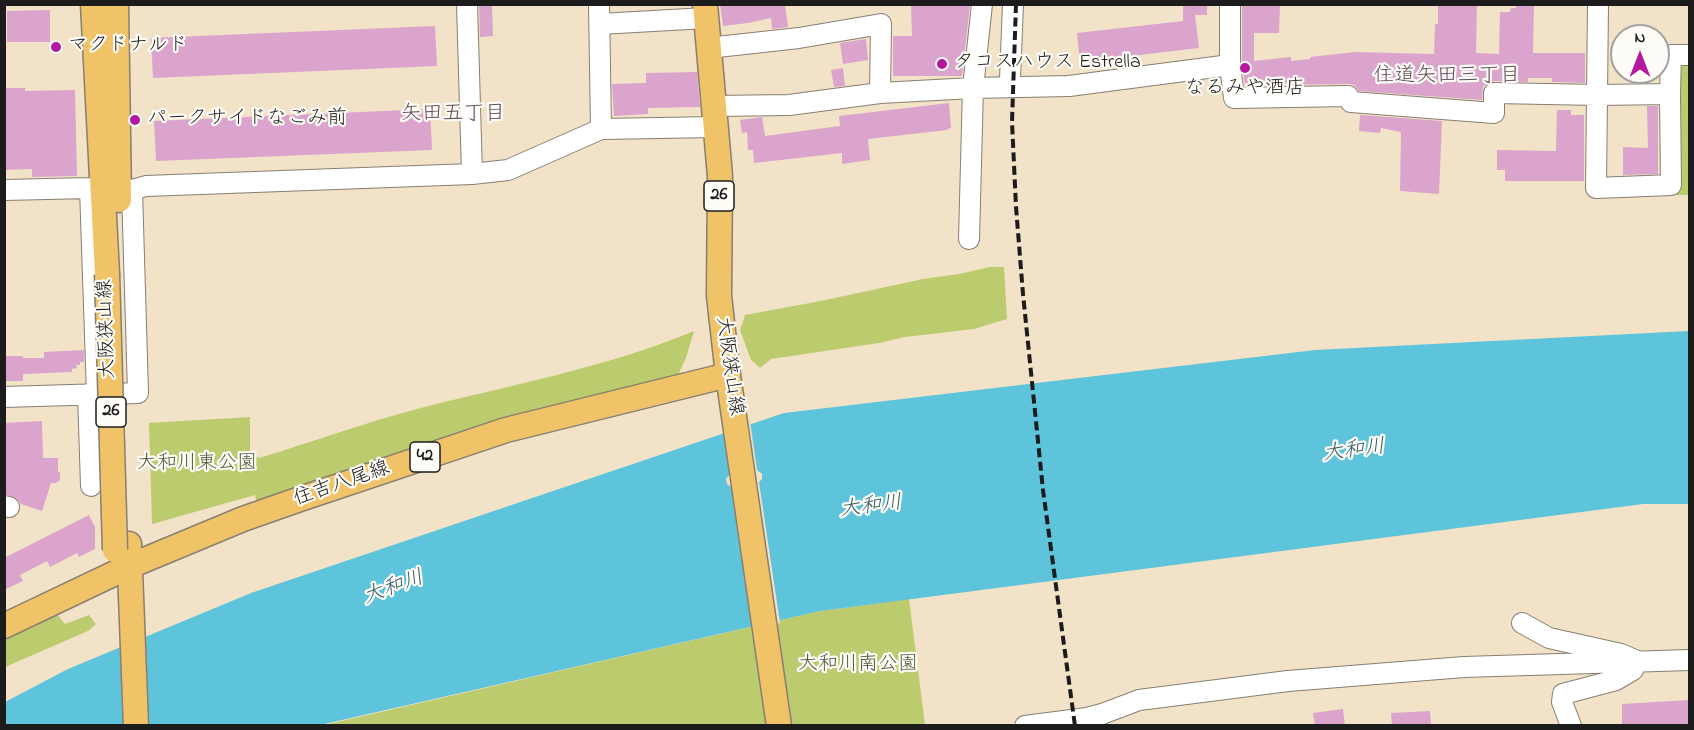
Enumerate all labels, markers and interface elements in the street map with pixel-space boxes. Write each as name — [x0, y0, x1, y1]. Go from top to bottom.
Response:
north arrow — [1610, 24, 1670, 84]
text: N — [1635, 26, 1645, 50]
place label: マクドナルド — [68, 35, 188, 59]
marker: マクドナルド — [49, 40, 63, 54]
place label: タコスハウス Estrella — [954, 52, 1141, 76]
marker: タコスハウス Estrella — [935, 57, 949, 71]
marker: なるみや酒店 — [1238, 61, 1252, 75]
district label: 住道矢田三丁目 — [1374, 65, 1520, 91]
place label: なるみや酒店 — [1185, 78, 1305, 102]
district label: 矢田五丁目 — [401, 103, 505, 129]
place label: パークサイドなごみ前 — [147, 108, 347, 132]
marker: パークサイドなごみ前 — [128, 113, 142, 127]
road number: 26 — [704, 181, 734, 211]
street label: 大阪狭山線 — [94, 279, 122, 379]
street label: 大阪狭山線 — [709, 315, 747, 417]
road number: 26 — [96, 397, 126, 427]
water label: 大和川 — [1321, 436, 1387, 468]
road number: 42 — [410, 442, 440, 472]
park label: 大和川東公園 — [137, 453, 257, 477]
street label: 住吉八尾線 — [291, 457, 393, 513]
water label: 大和川 — [838, 492, 904, 524]
water label: 大和川 — [360, 566, 428, 612]
park label: 大和川南公園 — [798, 654, 918, 678]

